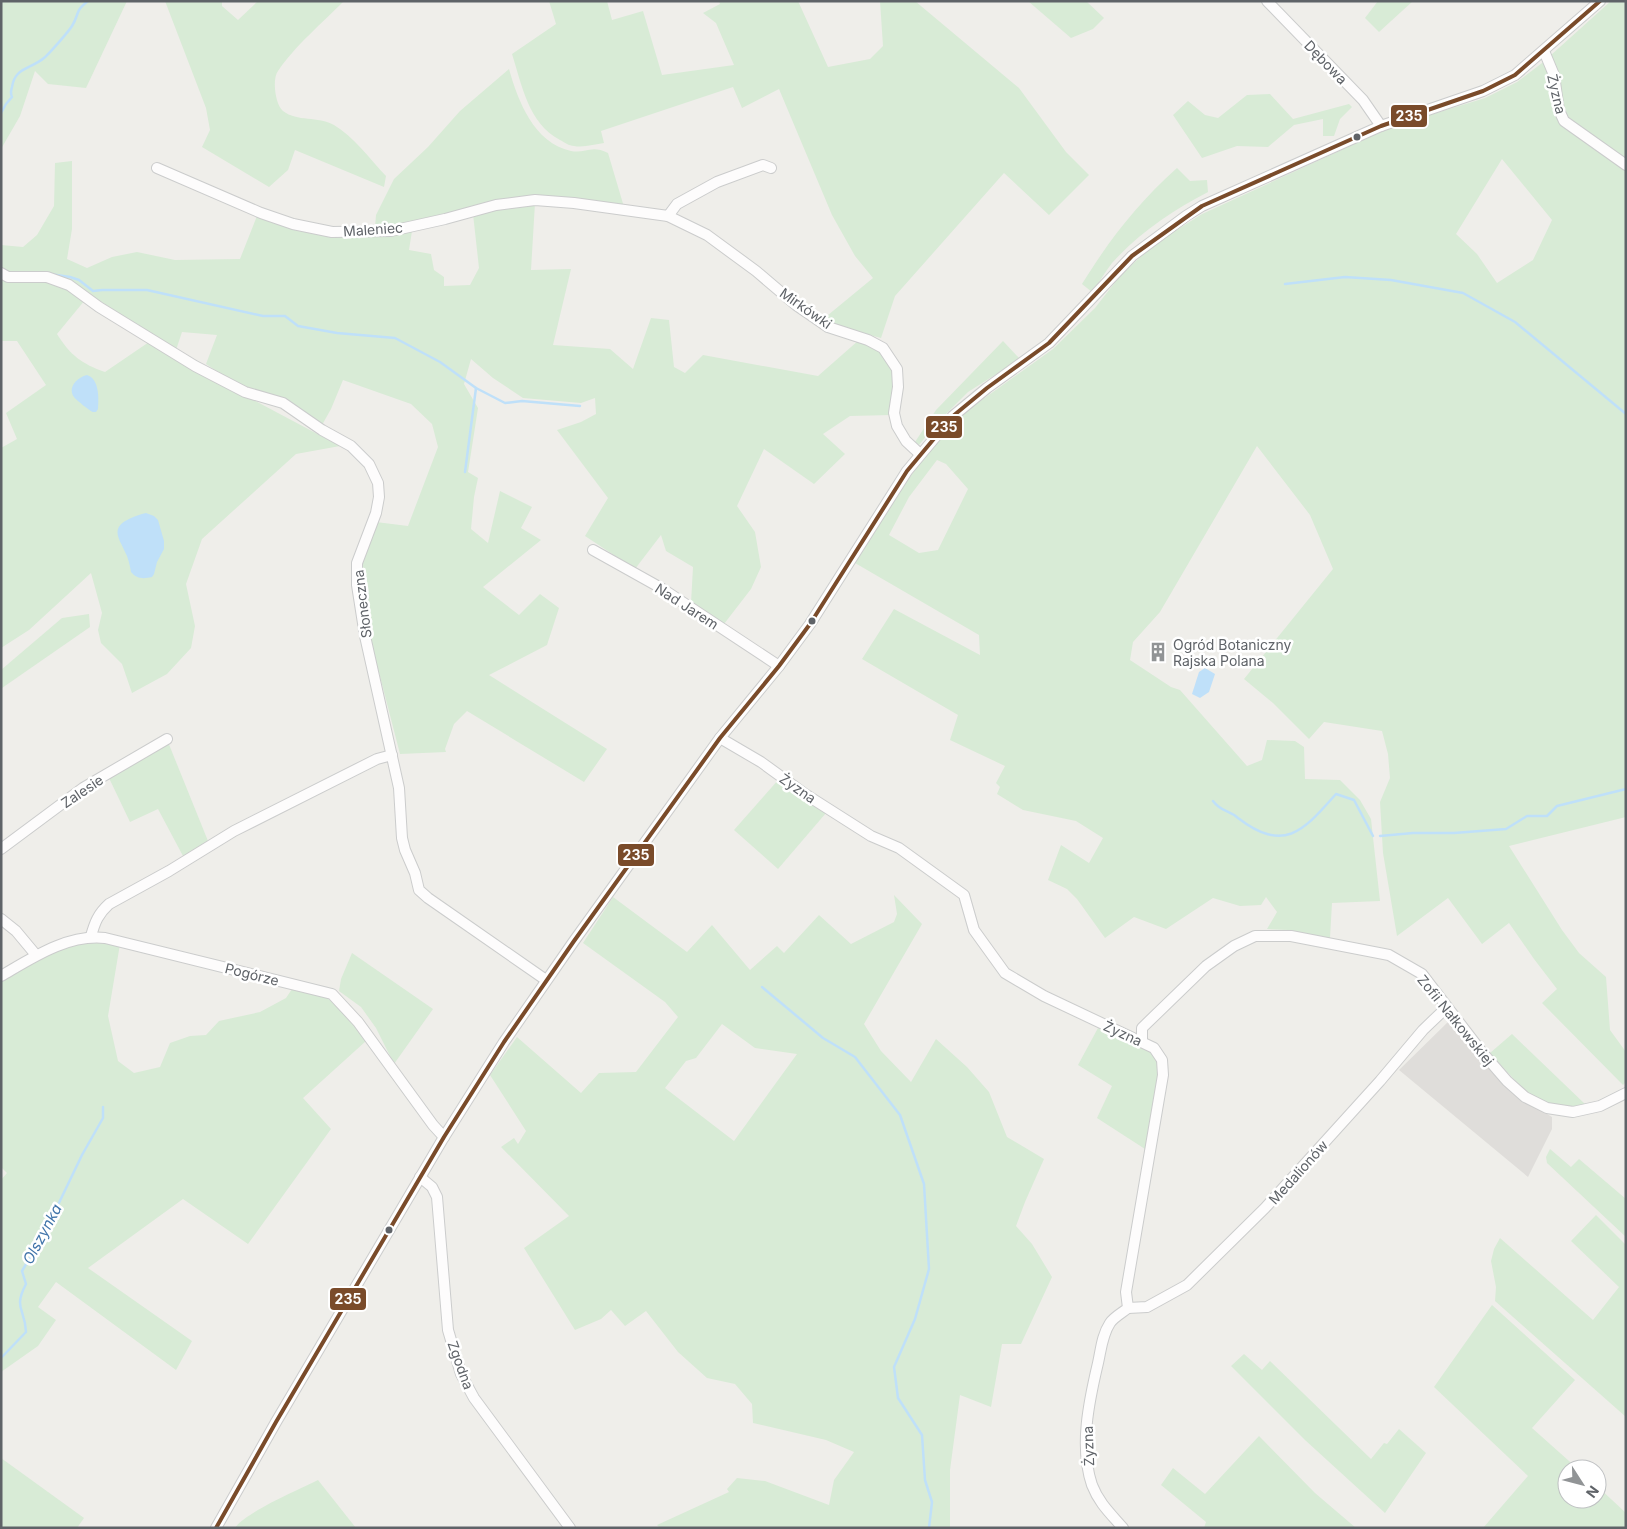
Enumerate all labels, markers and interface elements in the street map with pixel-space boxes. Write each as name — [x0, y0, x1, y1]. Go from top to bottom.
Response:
street label: Dębowa — [1301, 37, 1351, 87]
street label: Żyzna — [1544, 72, 1570, 116]
line badge: 235 — [1390, 104, 1428, 128]
text: 235 — [1396, 107, 1422, 124]
unlabelled marker — [1352, 132, 1362, 142]
street label: Maleniec — [343, 218, 403, 240]
street label: Mirkówki — [777, 284, 835, 332]
line badge: 235 — [925, 415, 963, 439]
text: 235 — [931, 418, 957, 435]
street label: Słoneczna — [349, 569, 375, 639]
street label: Nad Jarem — [652, 579, 722, 633]
unlabelled marker — [807, 616, 817, 626]
place label: Ogród Botaniczny Rajska Polana — [1173, 636, 1292, 669]
building icon: Ogród Botaniczny Rajska Polana — [1147, 641, 1169, 663]
street label: Żyzna — [777, 769, 819, 807]
street label: Zalesie — [58, 771, 106, 811]
line badge: 235 — [617, 843, 655, 867]
text: 235 — [623, 846, 649, 863]
street label: Pogórze — [223, 959, 281, 989]
street label: Zofii Nałkowskiej — [1414, 971, 1498, 1069]
street label: Żyzna — [1101, 1017, 1145, 1049]
street label: Medalionów — [1265, 1136, 1331, 1208]
water label: Olszynka — [18, 1201, 66, 1267]
unlabelled marker — [384, 1225, 394, 1235]
line badge: 235 — [329, 1287, 367, 1311]
text: 235 — [335, 1290, 361, 1307]
street label: Zgodna — [444, 1338, 478, 1392]
street label: Żyzna — [1079, 1425, 1097, 1467]
north arrow — [1557, 1459, 1607, 1509]
text: N — [1583, 1483, 1603, 1501]

